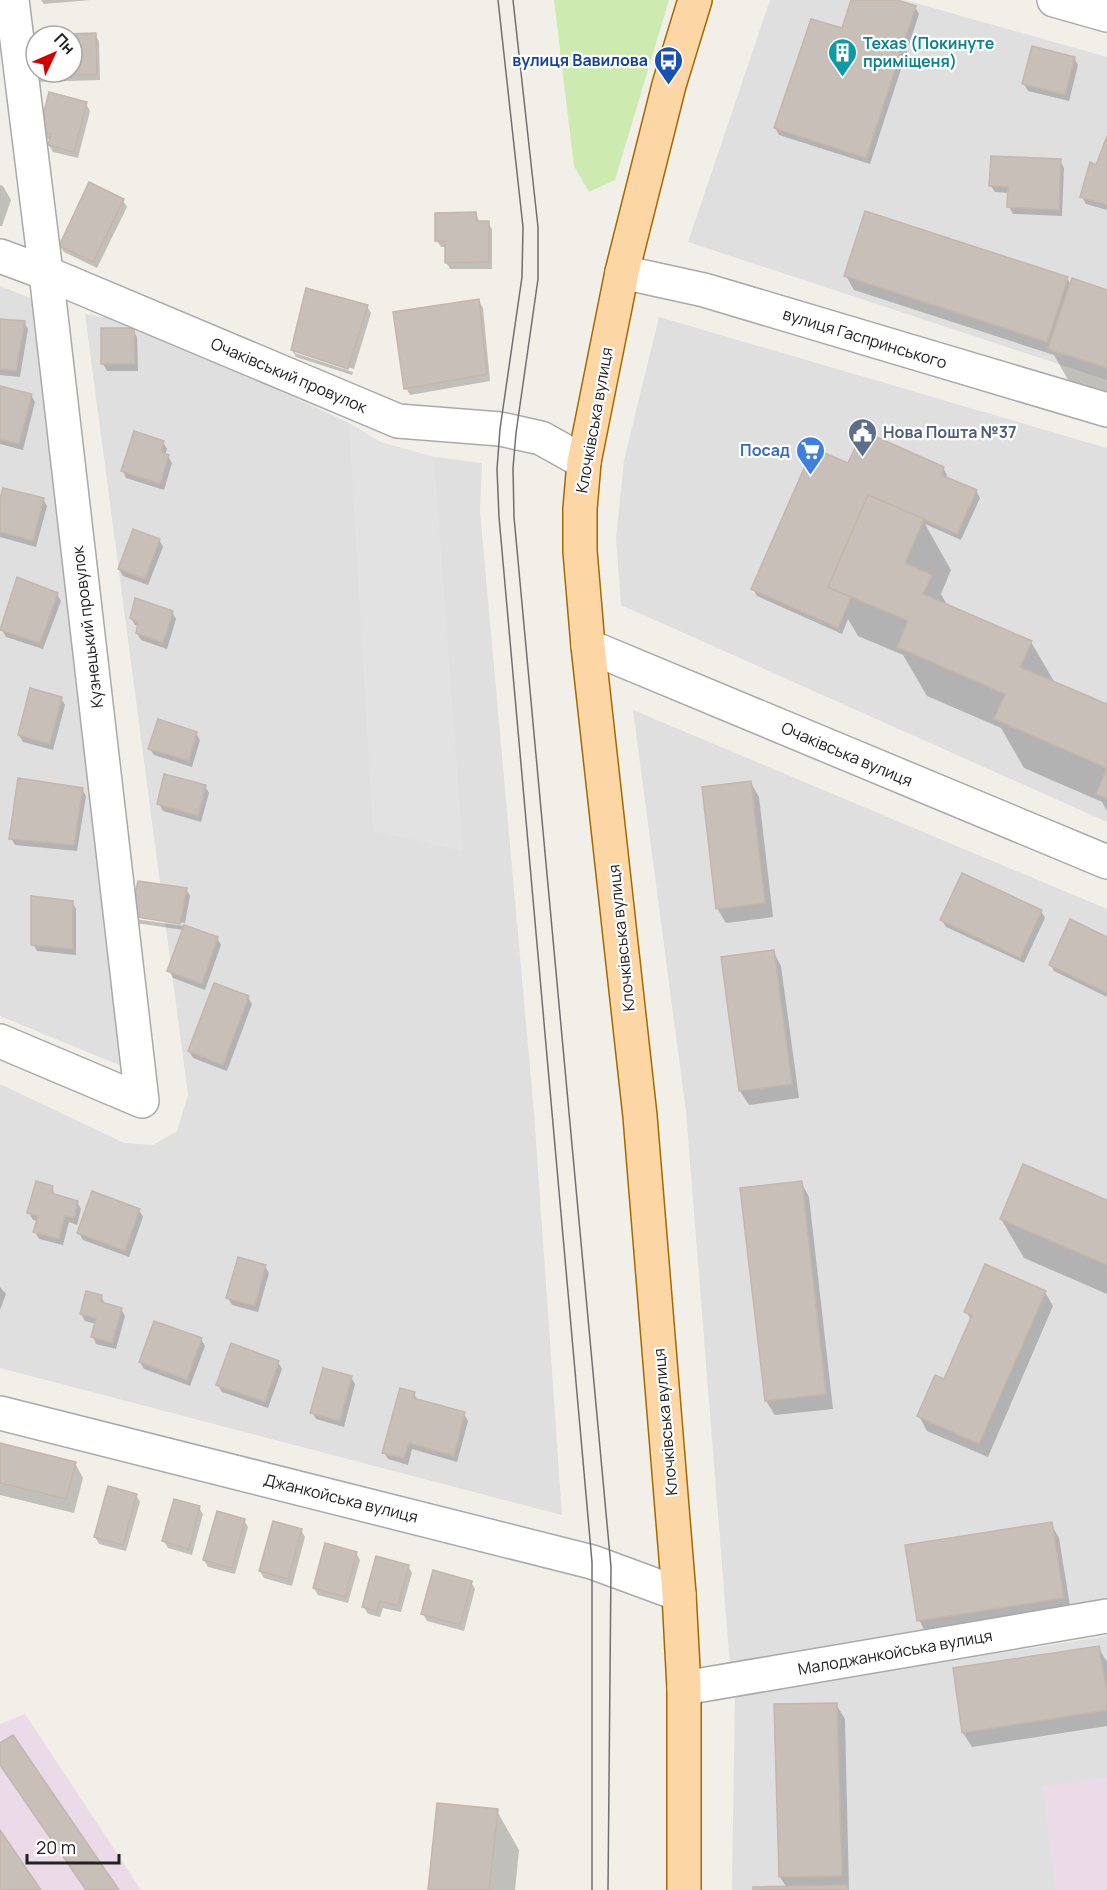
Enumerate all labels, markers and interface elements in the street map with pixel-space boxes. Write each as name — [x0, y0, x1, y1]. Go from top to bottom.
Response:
north arrow — [24, 24, 84, 84]
text: Пн — [49, 28, 80, 59]
place label: Texas (Покинуте приміщеня) — [863, 32, 995, 72]
building icon: Texas (Покинуте приміщеня) — [826, 36, 858, 78]
bus stop icon: вулиця Вавилова — [653, 44, 685, 86]
place label: вулиця Вавилова — [512, 49, 648, 71]
street label: вулиця Гаспринського — [780, 303, 950, 373]
street label: Очаківський провулок — [208, 332, 371, 418]
street label: Клочківська вулиця — [570, 345, 618, 495]
public building icon: Нова Пошта №37 — [846, 416, 878, 458]
place label: Нова Пошта №37 — [883, 421, 1017, 443]
supermarket icon: Посад — [795, 434, 827, 476]
place label: Посад — [740, 439, 790, 461]
street label: Кузнецький провулок — [66, 544, 108, 709]
street label: Очаківська вулиця — [778, 716, 916, 792]
street label: Клочківська вулиця — [602, 863, 640, 1013]
street label: Клочківська вулиця — [648, 1348, 682, 1496]
street label: Джанкойська вулиця — [261, 1468, 421, 1528]
street label: Малоджанкойська вулиця — [796, 1624, 994, 1680]
scale bar — [27, 1827, 118, 1865]
text: 20 m — [36, 1835, 76, 1859]

